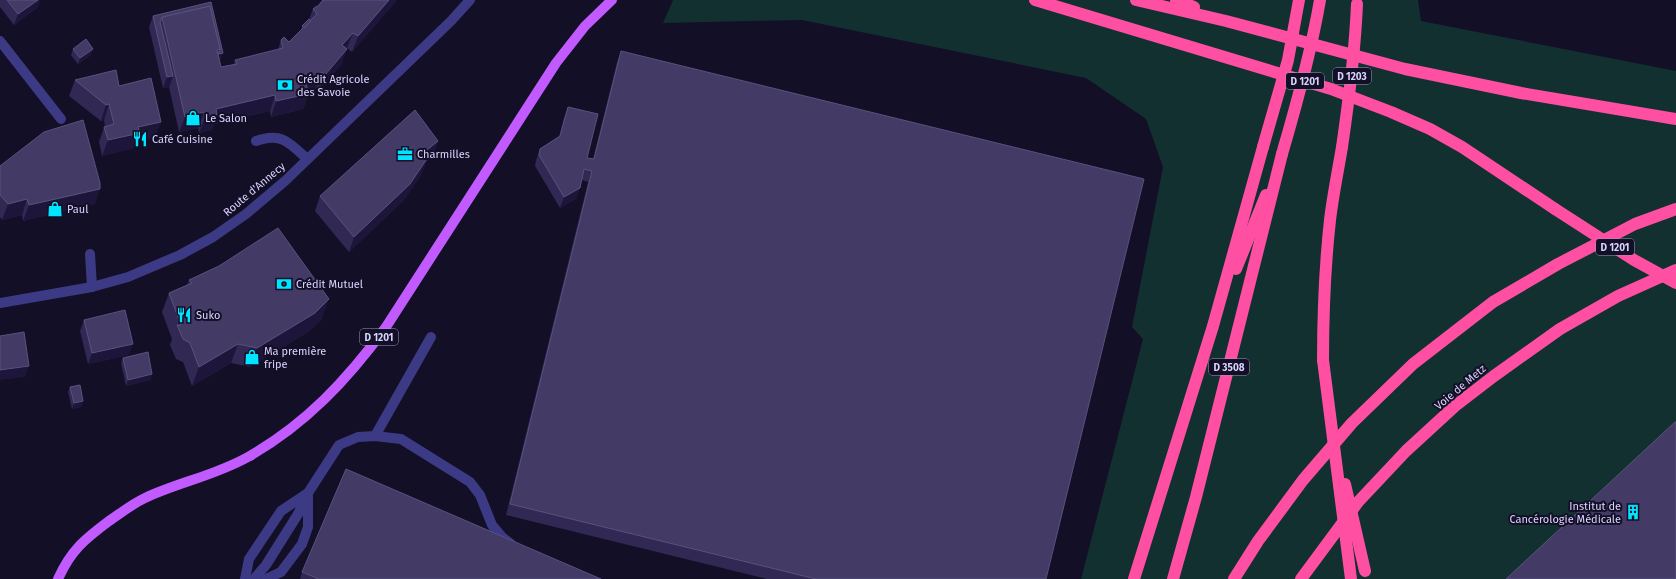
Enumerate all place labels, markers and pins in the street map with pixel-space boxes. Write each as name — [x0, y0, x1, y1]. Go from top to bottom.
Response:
place label: Crédit Agricole des Savoie — [297, 73, 369, 99]
bank icon: Crédit Agricole des Savoie — [276, 76, 294, 94]
shop icon: Le Salon — [184, 109, 202, 127]
place label: Le Salon — [205, 112, 247, 125]
restaurant icon: Café Cuisine — [131, 130, 149, 148]
place label: Café Cuisine — [152, 133, 213, 146]
office icon: Charmilles — [396, 145, 414, 163]
place label: Charmilles — [417, 148, 470, 161]
shop icon: Paul — [46, 200, 64, 218]
place label: Paul — [67, 203, 88, 216]
bank icon: Crédit Mutuel — [275, 275, 293, 293]
place label: Crédit Mutuel — [296, 278, 363, 291]
restaurant icon: Suko — [175, 306, 193, 324]
place label: Suko — [196, 309, 220, 322]
place label: Ma première fripe — [264, 345, 326, 371]
shop icon: Ma première fripe — [243, 348, 261, 366]
place label: Institut de Cancérologie Médicale — [1509, 500, 1621, 526]
building icon: Institut de Cancérologie Médicale — [1624, 503, 1642, 521]

